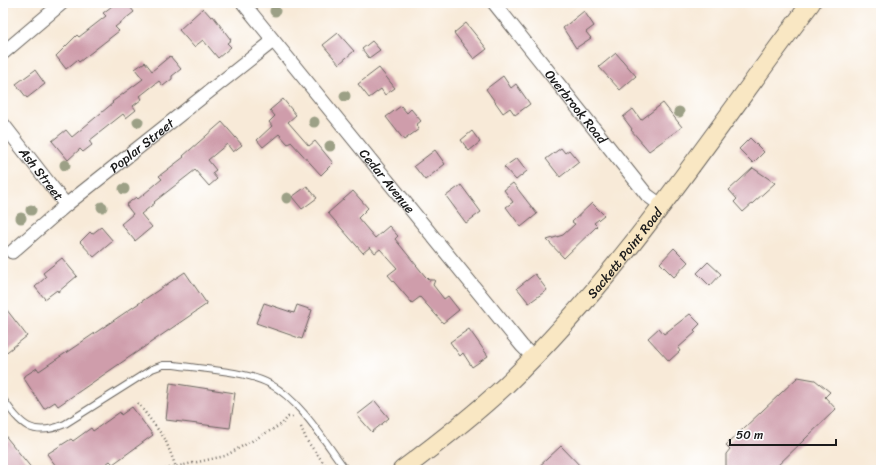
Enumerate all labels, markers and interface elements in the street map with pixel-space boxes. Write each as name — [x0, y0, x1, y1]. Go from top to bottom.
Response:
street label: Overbrook Road — [539, 64, 614, 150]
street label: Poplar Street — [104, 112, 180, 179]
street label: Ash Street — [12, 142, 70, 206]
street label: Cedar Avenue — [353, 143, 421, 219]
street label: Sackett Point Road — [581, 202, 669, 304]
scale bar — [730, 421, 836, 447]
text: 50 m — [736, 424, 763, 446]

